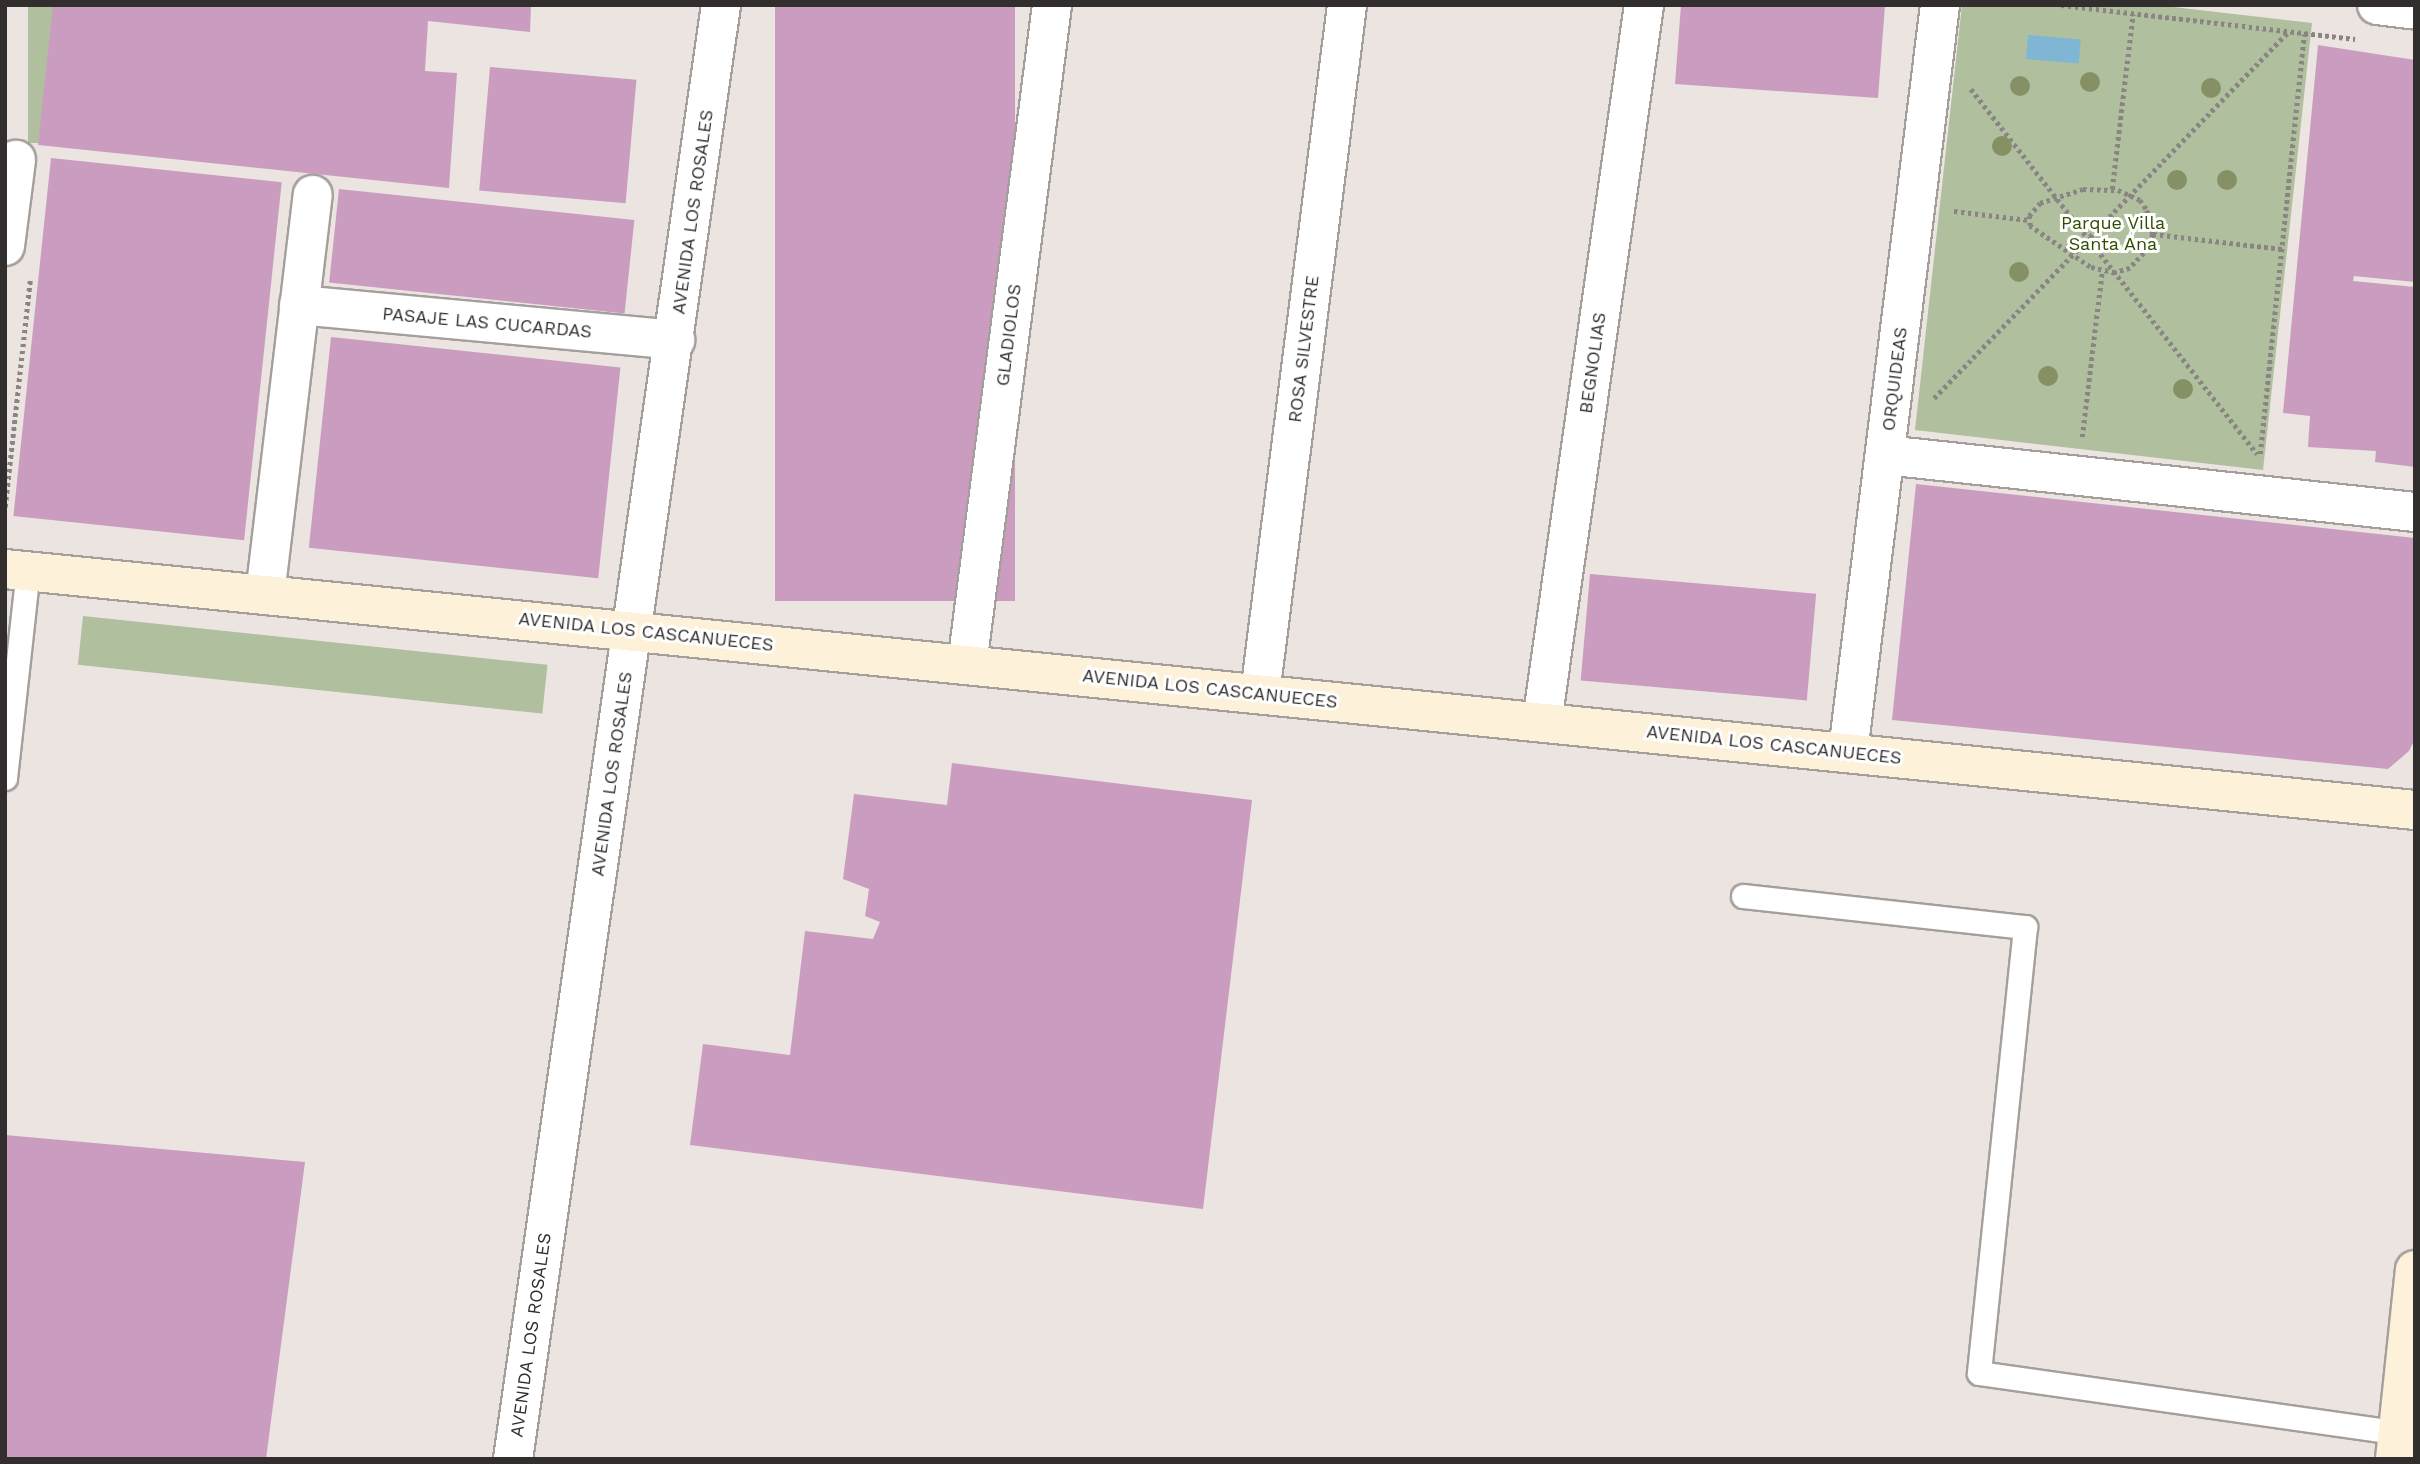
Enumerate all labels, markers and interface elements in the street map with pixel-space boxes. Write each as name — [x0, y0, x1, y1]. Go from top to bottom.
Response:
street label: AVENIDA LOS ROSALES — [668, 108, 718, 316]
park label: Parque Villa Santa Ana — [2061, 213, 2165, 256]
street label: ROSA SILVESTRE — [1284, 274, 1324, 424]
street label: GLADIOLOS — [992, 283, 1026, 387]
street label: PASAJE LAS CUCARDAS — [381, 303, 593, 343]
street label: BEGNOLIAS — [1575, 311, 1611, 415]
street label: ORQUIDEAS — [1878, 326, 1912, 432]
street label: AVENIDA LOS CASCANUECES — [517, 608, 775, 656]
street label: AVENIDA LOS CASCANUECES — [1081, 665, 1339, 713]
street label: AVENIDA LOS ROSALES — [587, 670, 637, 878]
street label: AVENIDA LOS CASCANUECES — [1645, 721, 1903, 769]
street label: AVENIDA LOS ROSALES — [506, 1231, 556, 1439]

